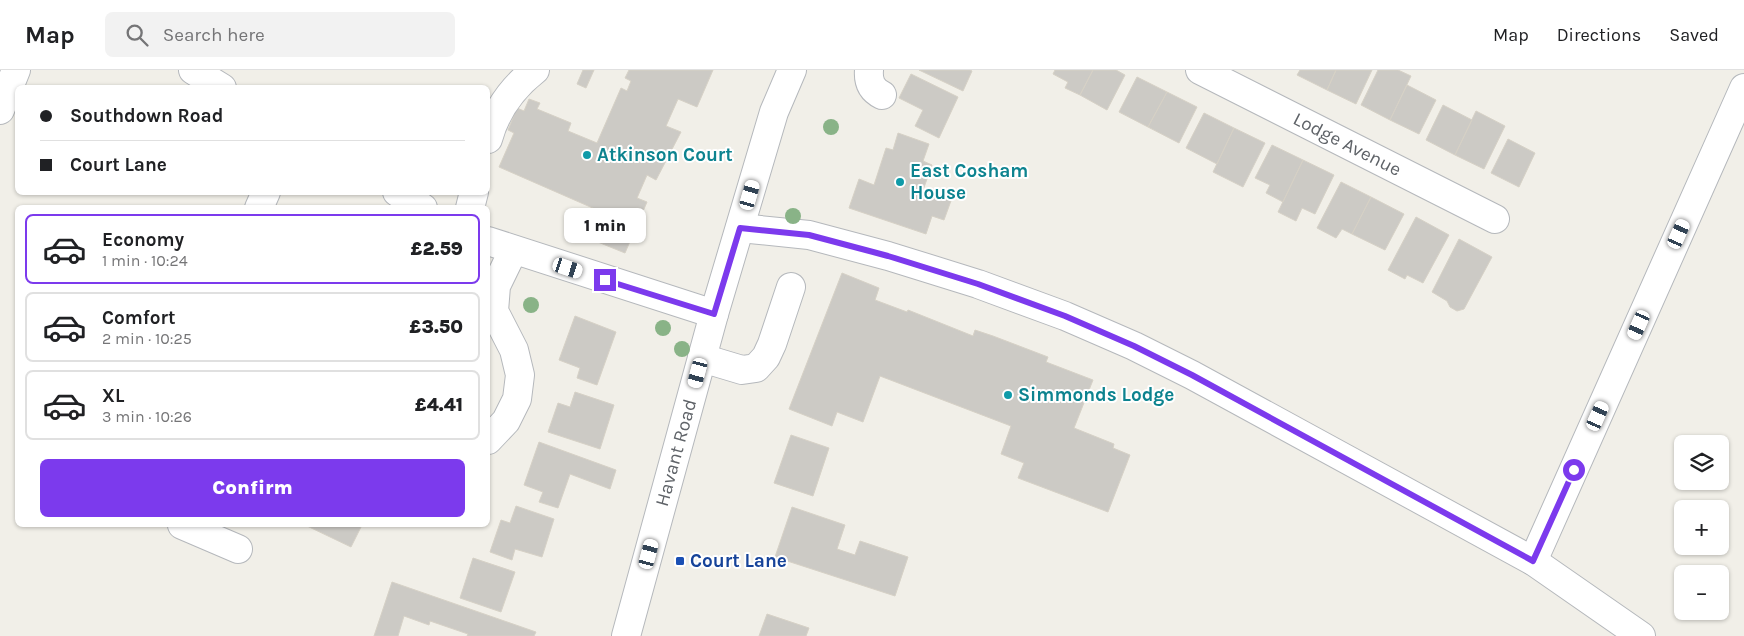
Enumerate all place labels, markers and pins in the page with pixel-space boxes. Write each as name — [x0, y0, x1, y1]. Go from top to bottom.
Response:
place label: Atkinson Court — [597, 144, 733, 166]
marker: Atkinson Court — [581, 149, 593, 161]
place label: East Cosham House — [910, 160, 1028, 204]
marker: East Cosham House — [894, 176, 906, 188]
place label: Simmonds Lodge — [1018, 384, 1174, 406]
marker: Simmonds Lodge — [1002, 389, 1014, 401]
place label: Court Lane — [690, 550, 787, 572]
marker: Court Lane — [674, 555, 686, 567]

